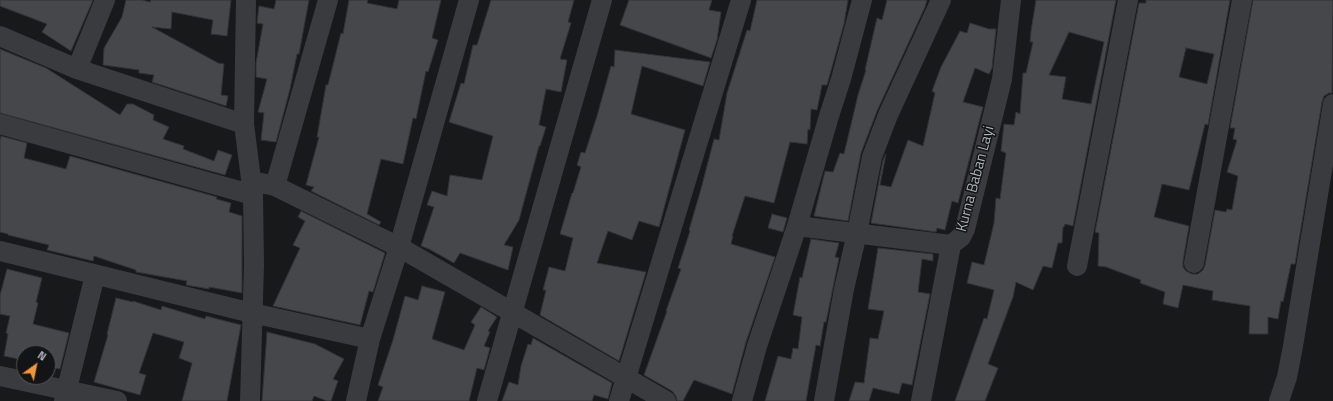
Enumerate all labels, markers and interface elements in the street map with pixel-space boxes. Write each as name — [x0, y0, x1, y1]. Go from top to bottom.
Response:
street label: Kurna Baban Layi — [953, 124, 999, 234]
north arrow — [16, 345, 56, 385]
text: N — [34, 347, 50, 365]

